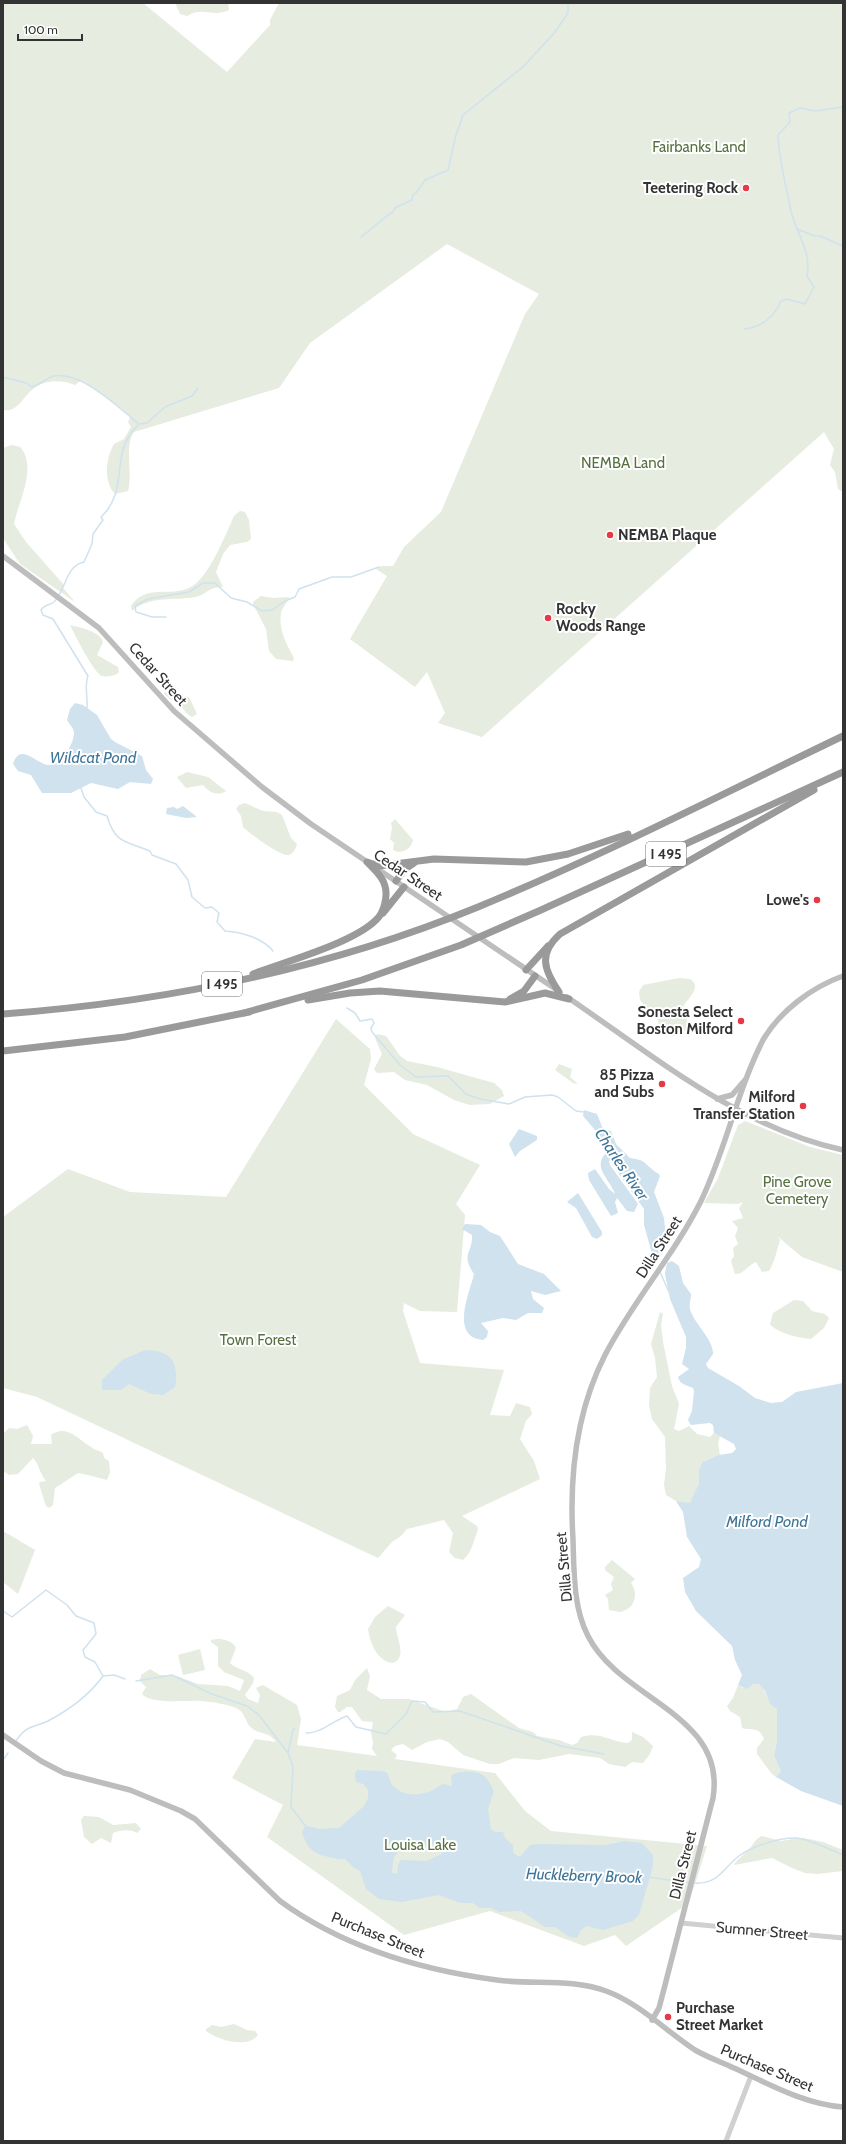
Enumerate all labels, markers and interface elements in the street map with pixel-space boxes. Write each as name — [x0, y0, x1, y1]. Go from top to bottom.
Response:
scale bar — [18, 16, 82, 42]
text: 100 m — [24, 22, 58, 37]
park label: Fairbanks Land — [652, 138, 746, 156]
place label: Teetering Rock — [643, 179, 739, 197]
marker: Teetering Rock — [741, 183, 751, 193]
park label: NEMBA Land — [581, 454, 665, 472]
place label: NEMBA Plaque — [618, 526, 717, 544]
marker: NEMBA Plaque — [605, 530, 615, 540]
place label: Rocky Woods Range — [556, 600, 646, 635]
marker: Rocky Woods Range — [543, 613, 553, 623]
street label: Cedar Street — [125, 639, 191, 709]
water label: Wildcat Pond — [50, 748, 137, 767]
road number: I 495 — [646, 842, 686, 866]
street label: Cedar Street — [370, 845, 446, 905]
place label: Lowe's — [766, 891, 809, 909]
marker: Lowe's — [812, 895, 822, 905]
road number: I 495 — [202, 972, 242, 996]
place label: Sonesta Select Boston Milford — [637, 1003, 733, 1038]
marker: Sonesta Select Boston Milford — [736, 1016, 746, 1026]
place label: 85 Pizza and Subs — [595, 1066, 655, 1101]
marker: 85 Pizza and Subs — [657, 1079, 667, 1089]
place label: Milford Transfer Station — [693, 1088, 795, 1123]
marker: Milford Transfer Station — [798, 1101, 808, 1111]
water label: Charles River — [591, 1125, 653, 1205]
park label: Pine Grove Cemetery — [763, 1173, 832, 1208]
street label: Dilla Street — [632, 1213, 686, 1281]
park label: Town Forest — [220, 1331, 296, 1349]
water label: Milford Pond — [725, 1512, 808, 1531]
street label: Dilla Street — [552, 1531, 576, 1603]
street label: Dilla Street — [666, 1829, 700, 1901]
park label: Louisa Lake — [384, 1836, 456, 1854]
water label: Huckleberry Brook — [526, 1864, 644, 1887]
street label: Purchase Street — [329, 1908, 427, 1962]
street label: Sumner Street — [715, 1918, 809, 1944]
place label: Purchase Street Market — [676, 1999, 763, 2034]
marker: Purchase Street Market — [663, 2012, 673, 2022]
street label: Purchase Street — [718, 2040, 816, 2096]

